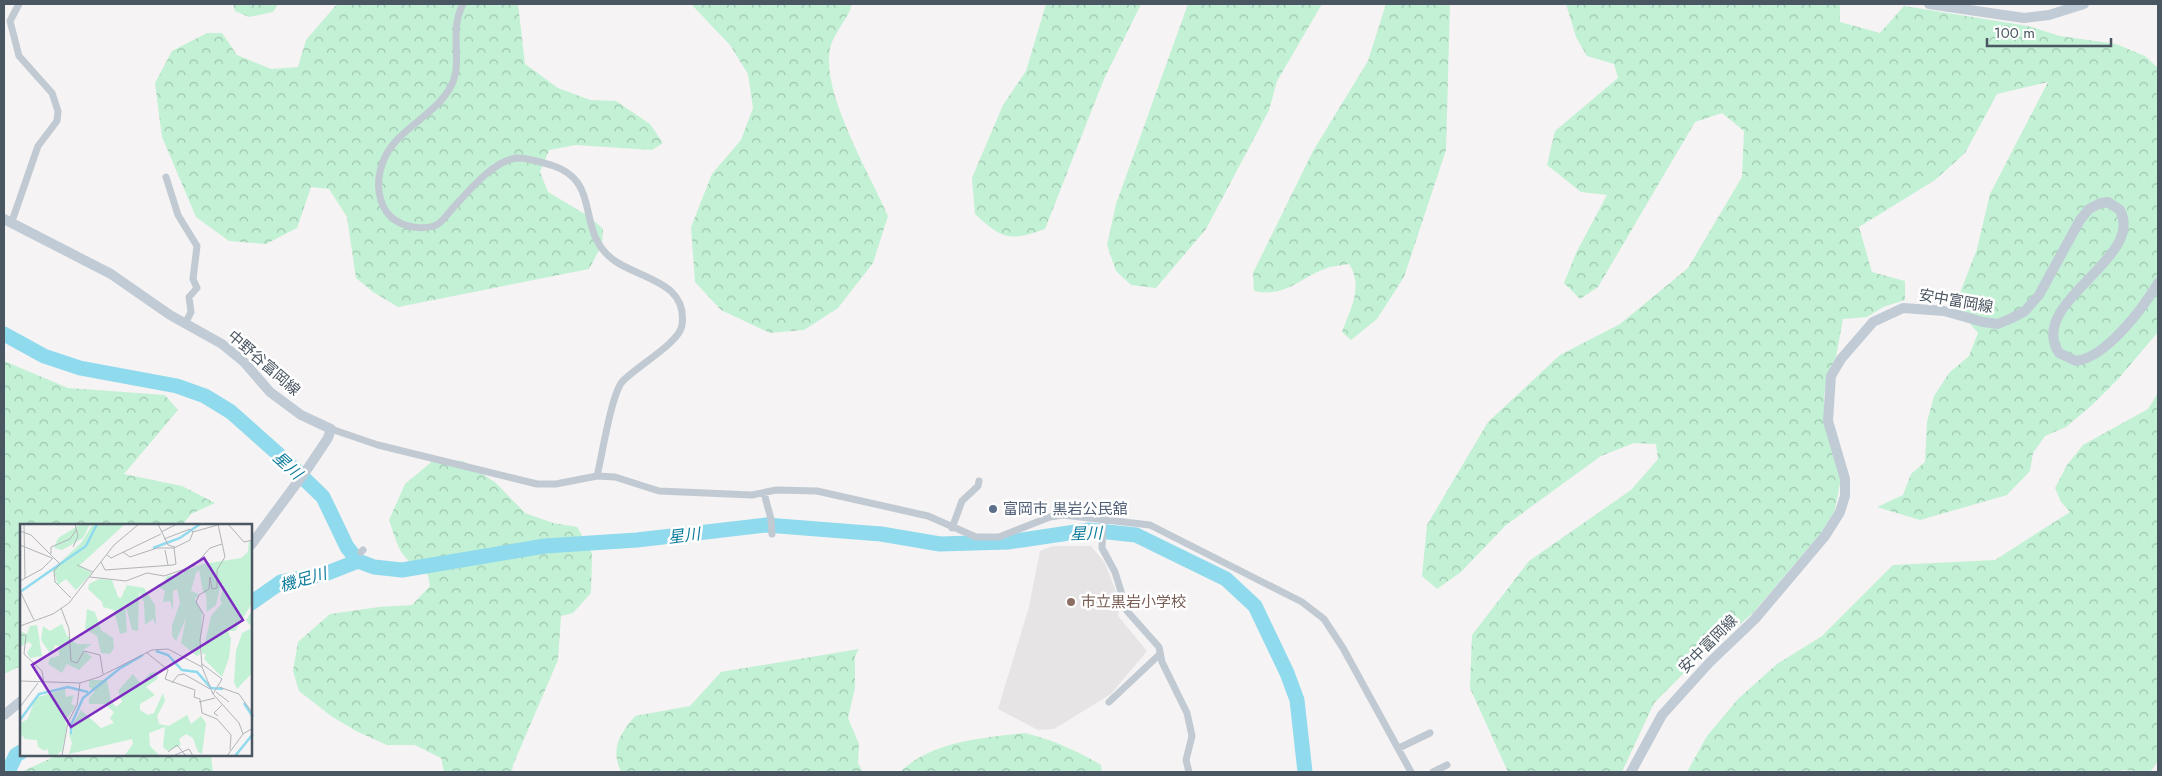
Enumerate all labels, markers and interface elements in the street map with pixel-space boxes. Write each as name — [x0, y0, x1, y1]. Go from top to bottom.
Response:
scale bar — [1987, 15, 2111, 47]
text: 100 m — [1994, 22, 2035, 44]
street label: 安中富岡線 — [1917, 284, 1995, 318]
street label: 中野谷富岡線 — [223, 325, 305, 401]
water label: 星川 — [268, 446, 309, 486]
place label: 富岡市 黒岩公民舘 — [1003, 498, 1128, 520]
marker: 富岡市 黒岩公民舘 — [987, 503, 999, 515]
water label: 星川 — [1070, 521, 1104, 546]
water label: 星川 — [667, 522, 703, 549]
inset map — [20, 524, 252, 756]
water label: 機足川 — [277, 561, 331, 597]
place label: 市立黒岩小学校 — [1081, 591, 1186, 613]
marker: 市立黒岩小学校 — [1065, 596, 1077, 608]
street label: 安中富岡線 — [1674, 610, 1742, 678]

